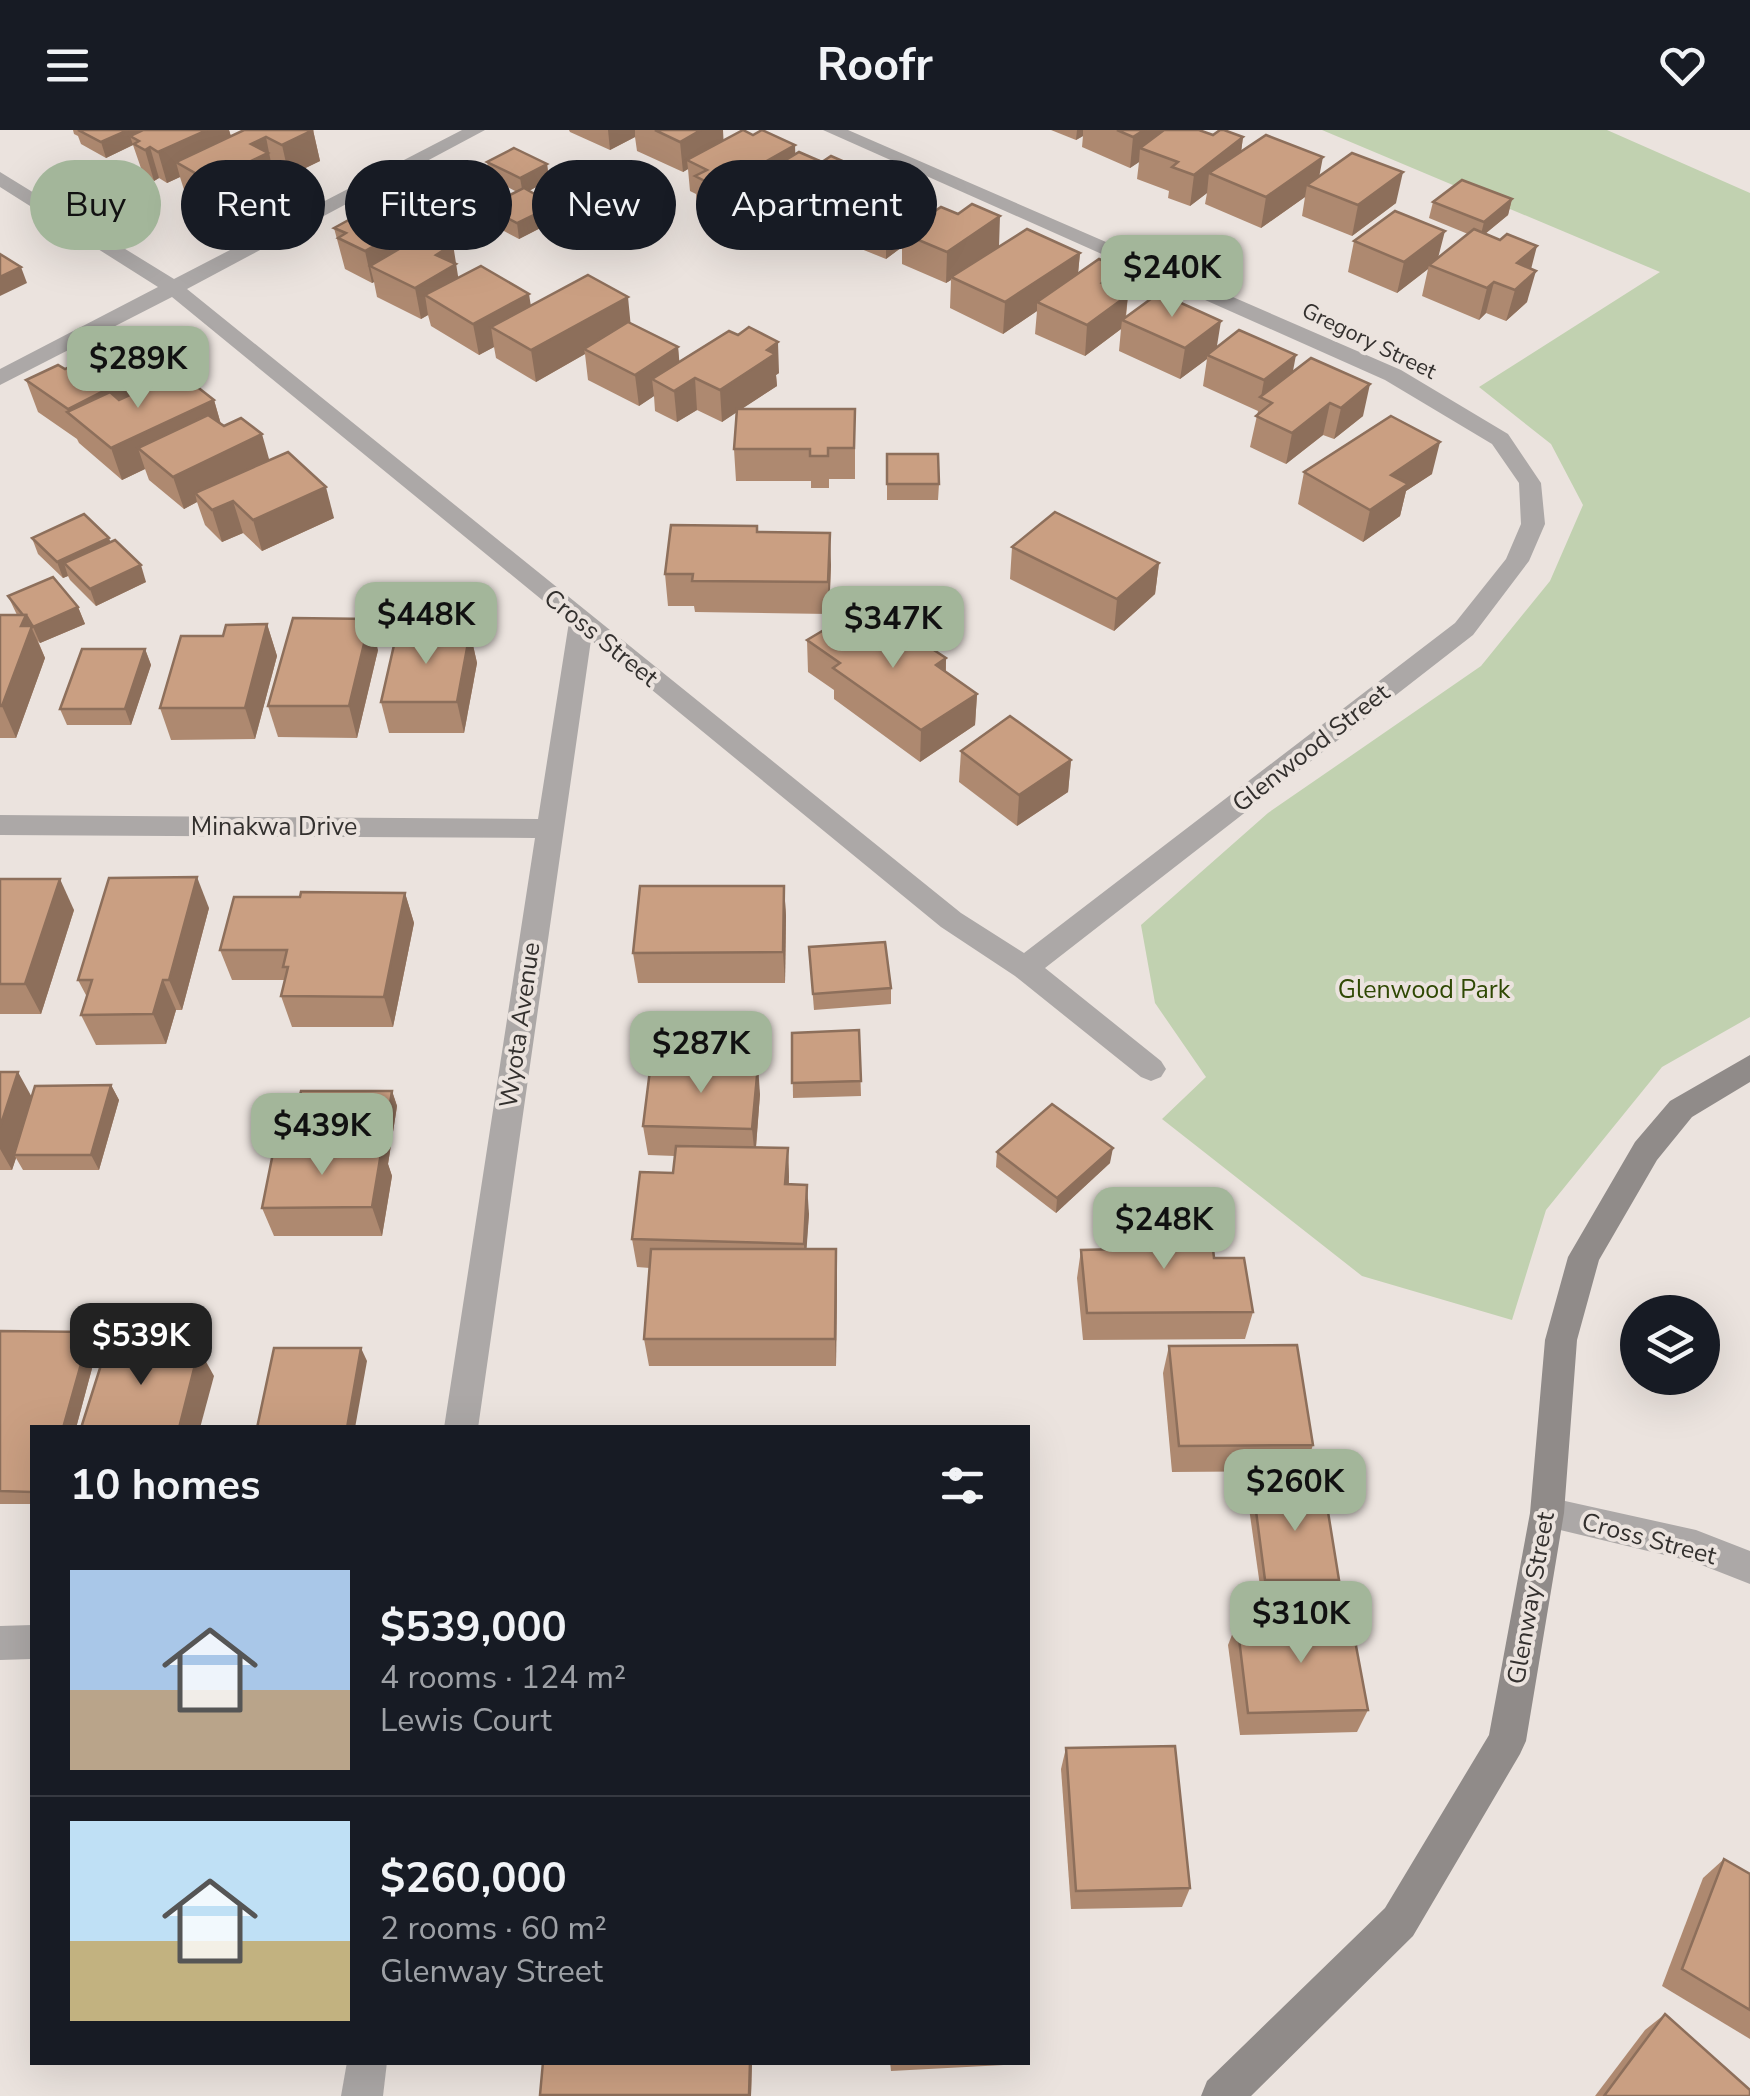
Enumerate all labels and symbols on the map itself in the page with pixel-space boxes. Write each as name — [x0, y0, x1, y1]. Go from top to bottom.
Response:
pin: $240K — [1102, 235, 1242, 320]
street label: Gregory Street — [1297, 296, 1441, 387]
pin: $289K — [68, 326, 208, 411]
street label: Cross Street — [537, 581, 666, 695]
pin: $448K — [356, 582, 496, 667]
pin: $347K — [823, 586, 963, 671]
street label: Glenwood Street — [1225, 676, 1397, 820]
street label: Minakwa Drive — [191, 810, 357, 844]
street label: Wyota Avenue — [492, 940, 548, 1110]
park label: Glenwood Park — [1338, 973, 1511, 1007]
pin: $287K — [631, 1011, 771, 1096]
pin: $439K — [252, 1093, 392, 1178]
pin: $248K — [1094, 1187, 1234, 1272]
pin: $539K — [71, 1303, 211, 1388]
pin: $260K — [1225, 1449, 1365, 1534]
street label: Cross Street — [1578, 1505, 1720, 1573]
street label: Glenway Street — [1499, 1509, 1563, 1687]
pin: $310K — [1231, 1581, 1371, 1666]

